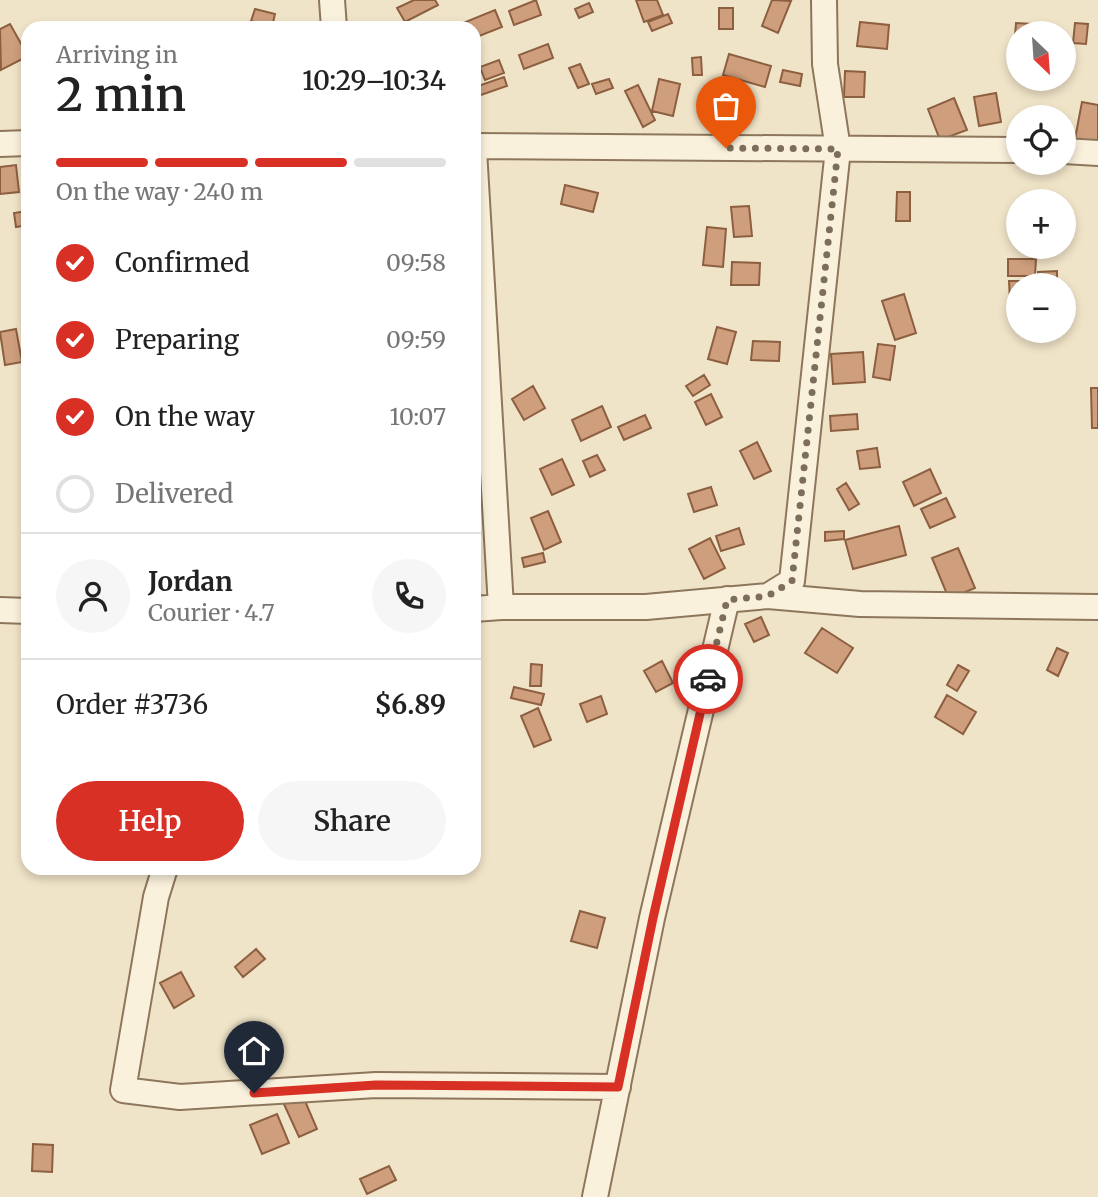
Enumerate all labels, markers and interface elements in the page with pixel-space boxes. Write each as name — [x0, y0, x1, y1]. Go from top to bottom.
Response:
north arrow — [1006, 21, 1076, 91]
map controls — [1006, 21, 1076, 343]
text: Arriving in — [56, 40, 178, 69]
text: 10:29–10:34 — [302, 64, 446, 97]
text: 2 min — [56, 66, 186, 124]
pin — [696, 76, 756, 148]
icon: bag — [707, 87, 745, 125]
button: locate — [1006, 105, 1076, 175]
text: On the way · 240 m — [56, 177, 263, 206]
button: + — [1006, 189, 1076, 259]
icon: check — [56, 244, 94, 282]
text: Confirmed — [115, 246, 250, 279]
text: 09:58 — [386, 248, 446, 277]
button: − — [1006, 273, 1076, 343]
icon: check — [56, 321, 94, 359]
text: Preparing — [115, 323, 239, 356]
text: 09:59 — [386, 325, 446, 354]
icon: check — [56, 398, 94, 436]
text: On the way — [115, 400, 255, 433]
text: 10:07 — [390, 402, 446, 431]
text: Delivered — [115, 477, 234, 510]
button: person — [56, 559, 130, 633]
button: phone — [372, 559, 446, 633]
text: Jordan — [148, 565, 233, 598]
text: Courier · 4.7 — [148, 598, 275, 627]
courier — [673, 644, 743, 714]
icon: car — [689, 660, 727, 698]
text: Order #3736 — [56, 688, 208, 721]
text: $6.89 — [374, 688, 446, 721]
button: Help — [56, 781, 244, 861]
button: Share — [258, 781, 446, 861]
pin — [224, 1021, 284, 1093]
icon: home — [235, 1032, 273, 1070]

